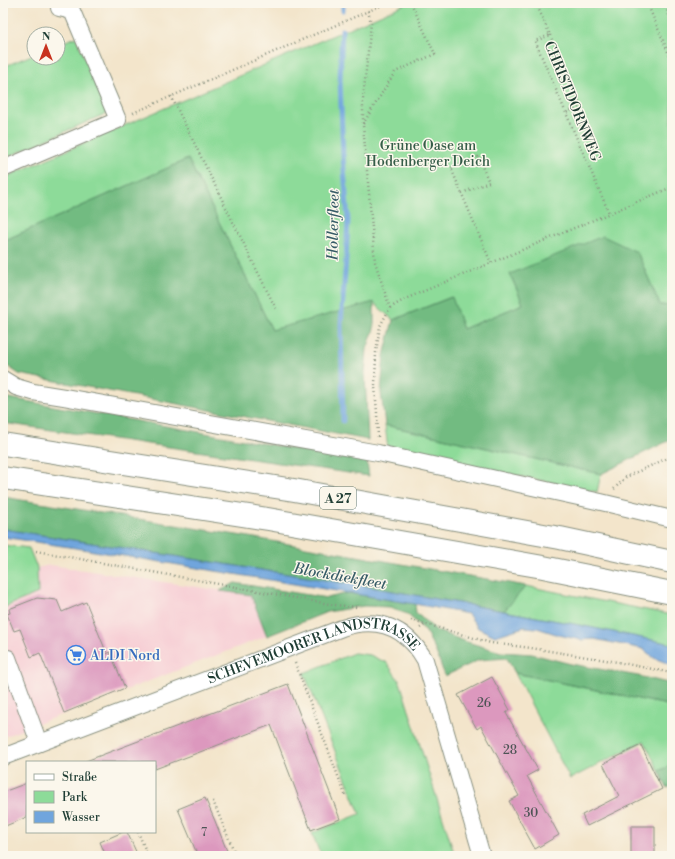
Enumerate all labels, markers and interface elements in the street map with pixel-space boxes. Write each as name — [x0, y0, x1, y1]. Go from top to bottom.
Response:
north arrow — [26, 26, 66, 66]
text: N — [42, 30, 51, 44]
street label: CHRISTDORNWEG — [540, 39, 605, 165]
park label: Grüne Oase am Hodenberger Deich — [366, 137, 491, 171]
water label: Hollerfleet — [323, 188, 344, 262]
road number: A 27 — [320, 487, 356, 509]
water label: Blockdiekfleet — [291, 559, 389, 594]
street label: SCHEVEMOORER LANDSTRASSE — [205, 615, 423, 688]
supermarket icon: ALDI Nord — [65, 644, 87, 666]
place label: ALDI Nord — [89, 647, 160, 665]
house number: 26 — [477, 696, 491, 711]
house number: 28 — [503, 743, 517, 758]
legend — [26, 761, 156, 833]
text: Straße — [62, 770, 97, 785]
text: Park — [62, 790, 88, 805]
house number: 30 — [524, 806, 538, 821]
text: Wasser — [61, 810, 100, 825]
house number: 7 — [201, 825, 207, 840]

